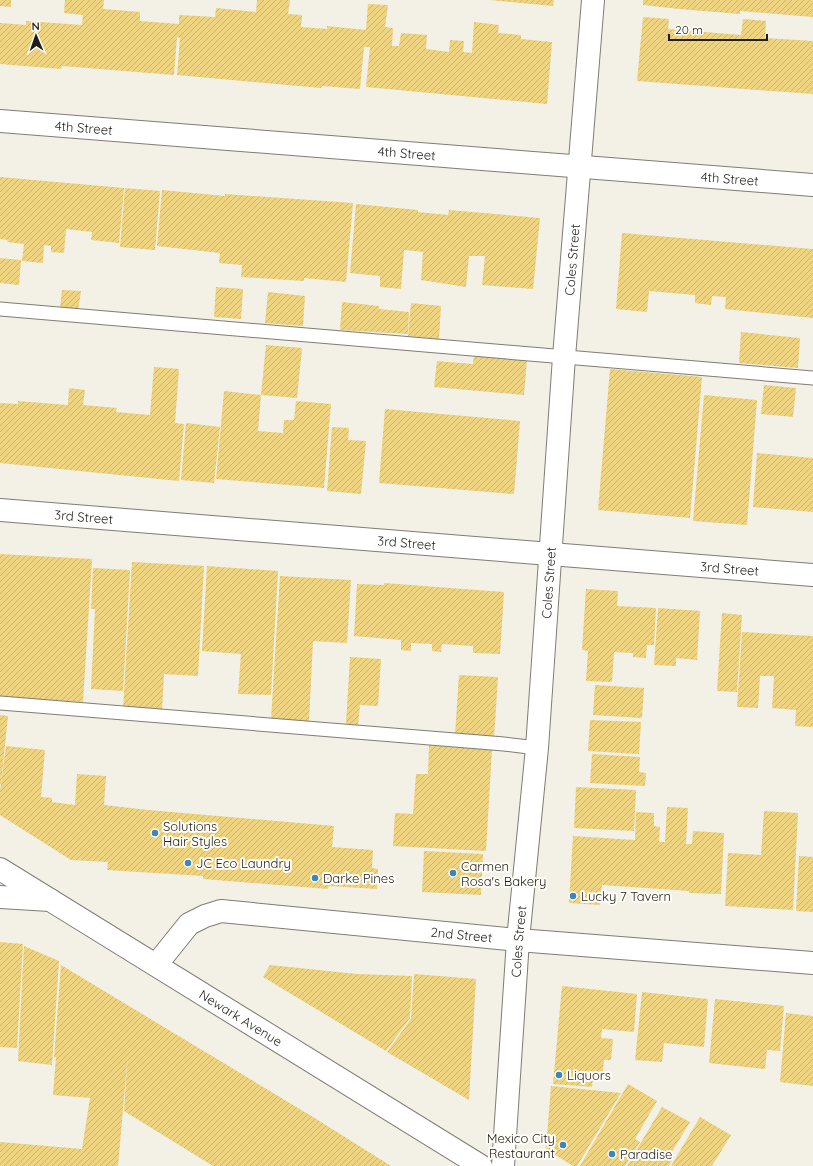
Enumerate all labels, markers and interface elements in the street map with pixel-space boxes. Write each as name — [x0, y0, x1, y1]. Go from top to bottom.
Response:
north arrow — [16, 16, 56, 56]
scale bar — [669, 16, 767, 42]
text: N — [31, 19, 40, 33]
text: 20 m — [675, 22, 703, 37]
street label: 4th Street — [54, 117, 113, 138]
street label: 4th Street — [377, 143, 436, 163]
street label: 4th Street — [700, 168, 759, 189]
street label: Coles Street — [561, 223, 583, 296]
street label: 3rd Street — [54, 506, 114, 527]
street label: 3rd Street — [377, 532, 437, 553]
street label: Coles Street — [538, 546, 559, 619]
street label: 3rd Street — [700, 558, 760, 579]
place label: Solutions Hair Styles — [163, 818, 227, 849]
marker: Solutions Hair Styles — [150, 828, 160, 838]
place label: JC Eco Laundry — [196, 855, 291, 871]
marker: JC Eco Laundry — [183, 858, 193, 868]
place label: Carmen Rosa's Bakery — [461, 858, 546, 889]
marker: Carmen Rosa's Bakery — [448, 868, 458, 878]
place label: Darke Pines — [323, 870, 394, 886]
marker: Darke Pines — [310, 873, 320, 883]
place label: Lucky 7 Tavern — [581, 888, 671, 904]
marker: Lucky 7 Tavern — [568, 891, 578, 901]
street label: Coles Street — [508, 905, 529, 978]
street label: 2nd Street — [430, 924, 493, 945]
street label: Newark Avenue — [196, 986, 285, 1049]
place label: Liquors — [567, 1067, 611, 1083]
marker: Liquors — [554, 1070, 564, 1080]
place label: Mexico City Restaurant — [487, 1130, 555, 1161]
marker: Mexico City Restaurant — [558, 1140, 568, 1150]
place label: Paradise — [620, 1146, 672, 1162]
marker: Paradise — [607, 1149, 617, 1159]

